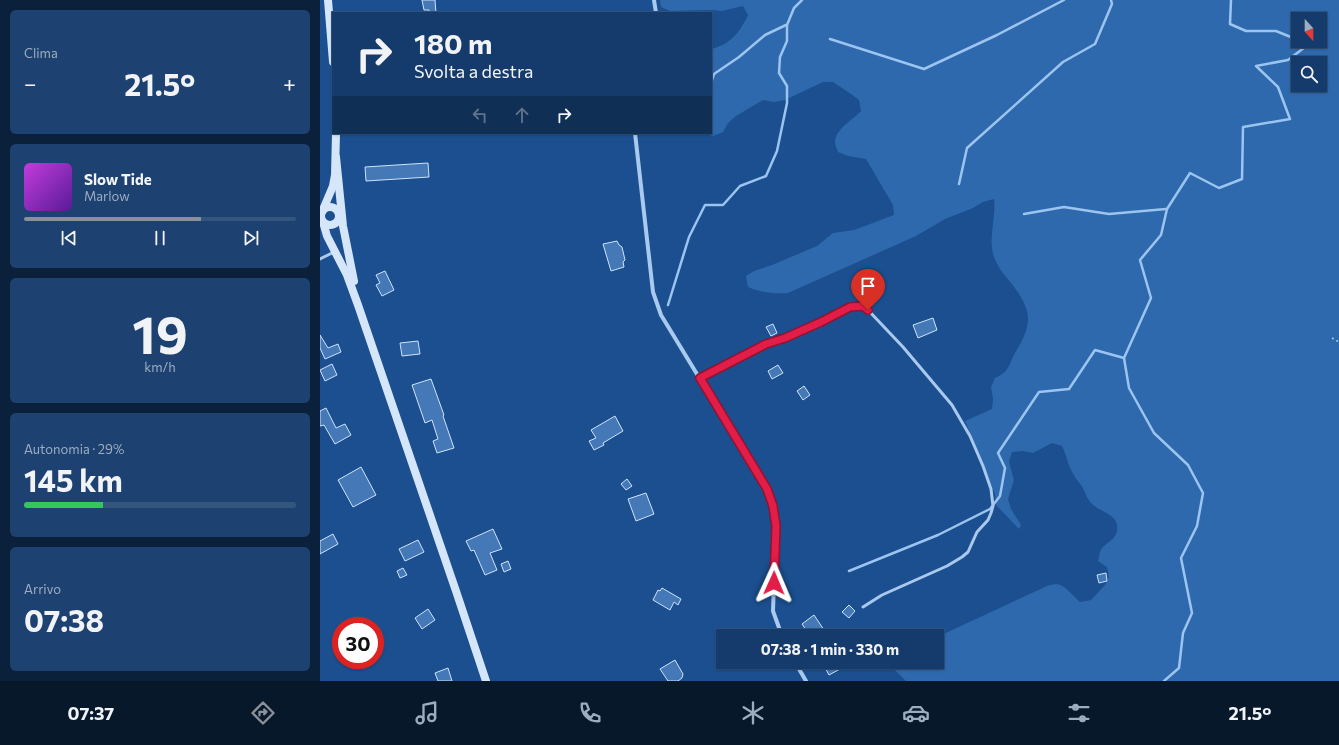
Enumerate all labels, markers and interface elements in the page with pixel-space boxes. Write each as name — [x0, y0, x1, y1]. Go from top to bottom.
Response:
north arrow — [1291, 12, 1327, 48]
map controls — [1291, 12, 1327, 92]
text: 180 m — [414, 26, 492, 60]
icon: right — [348, 28, 400, 80]
text: Clima — [24, 45, 58, 61]
button: search — [1291, 56, 1327, 92]
text: Svolta a destra — [414, 60, 533, 82]
text: 21.5° — [124, 65, 195, 102]
text: − — [24, 70, 37, 97]
text: + — [283, 70, 296, 97]
icon: left — [469, 104, 491, 126]
icon: ahead — [511, 104, 533, 126]
icon: right — [553, 104, 575, 126]
text: Slow Tide — [84, 170, 152, 188]
text: Marlow — [84, 188, 130, 204]
icon: previous — [58, 227, 80, 249]
icon: pause — [149, 227, 171, 249]
icon: next — [240, 227, 262, 249]
pin — [851, 269, 885, 310]
icon: arrive — [857, 275, 879, 297]
text: 19 — [132, 301, 188, 365]
text: km/h — [144, 359, 176, 375]
text: Autonomia · 29% — [24, 441, 124, 457]
text: 145 km — [24, 461, 123, 498]
position arrow — [753, 562, 795, 604]
text: Arrivo — [24, 581, 61, 597]
text: 07:38 — [24, 601, 104, 638]
speed limit sign: 30 — [332, 617, 384, 669]
text: 07:38 · 1 min · 330 m — [761, 640, 899, 658]
icon: directions — [249, 699, 277, 727]
icon: music — [413, 699, 441, 727]
icon: phone — [576, 699, 604, 727]
icon: climate — [739, 699, 767, 727]
icon: car — [902, 699, 930, 727]
icon: filters — [1065, 699, 1093, 727]
text: 07:37 — [68, 702, 114, 724]
text: 21.5° — [1229, 702, 1271, 724]

